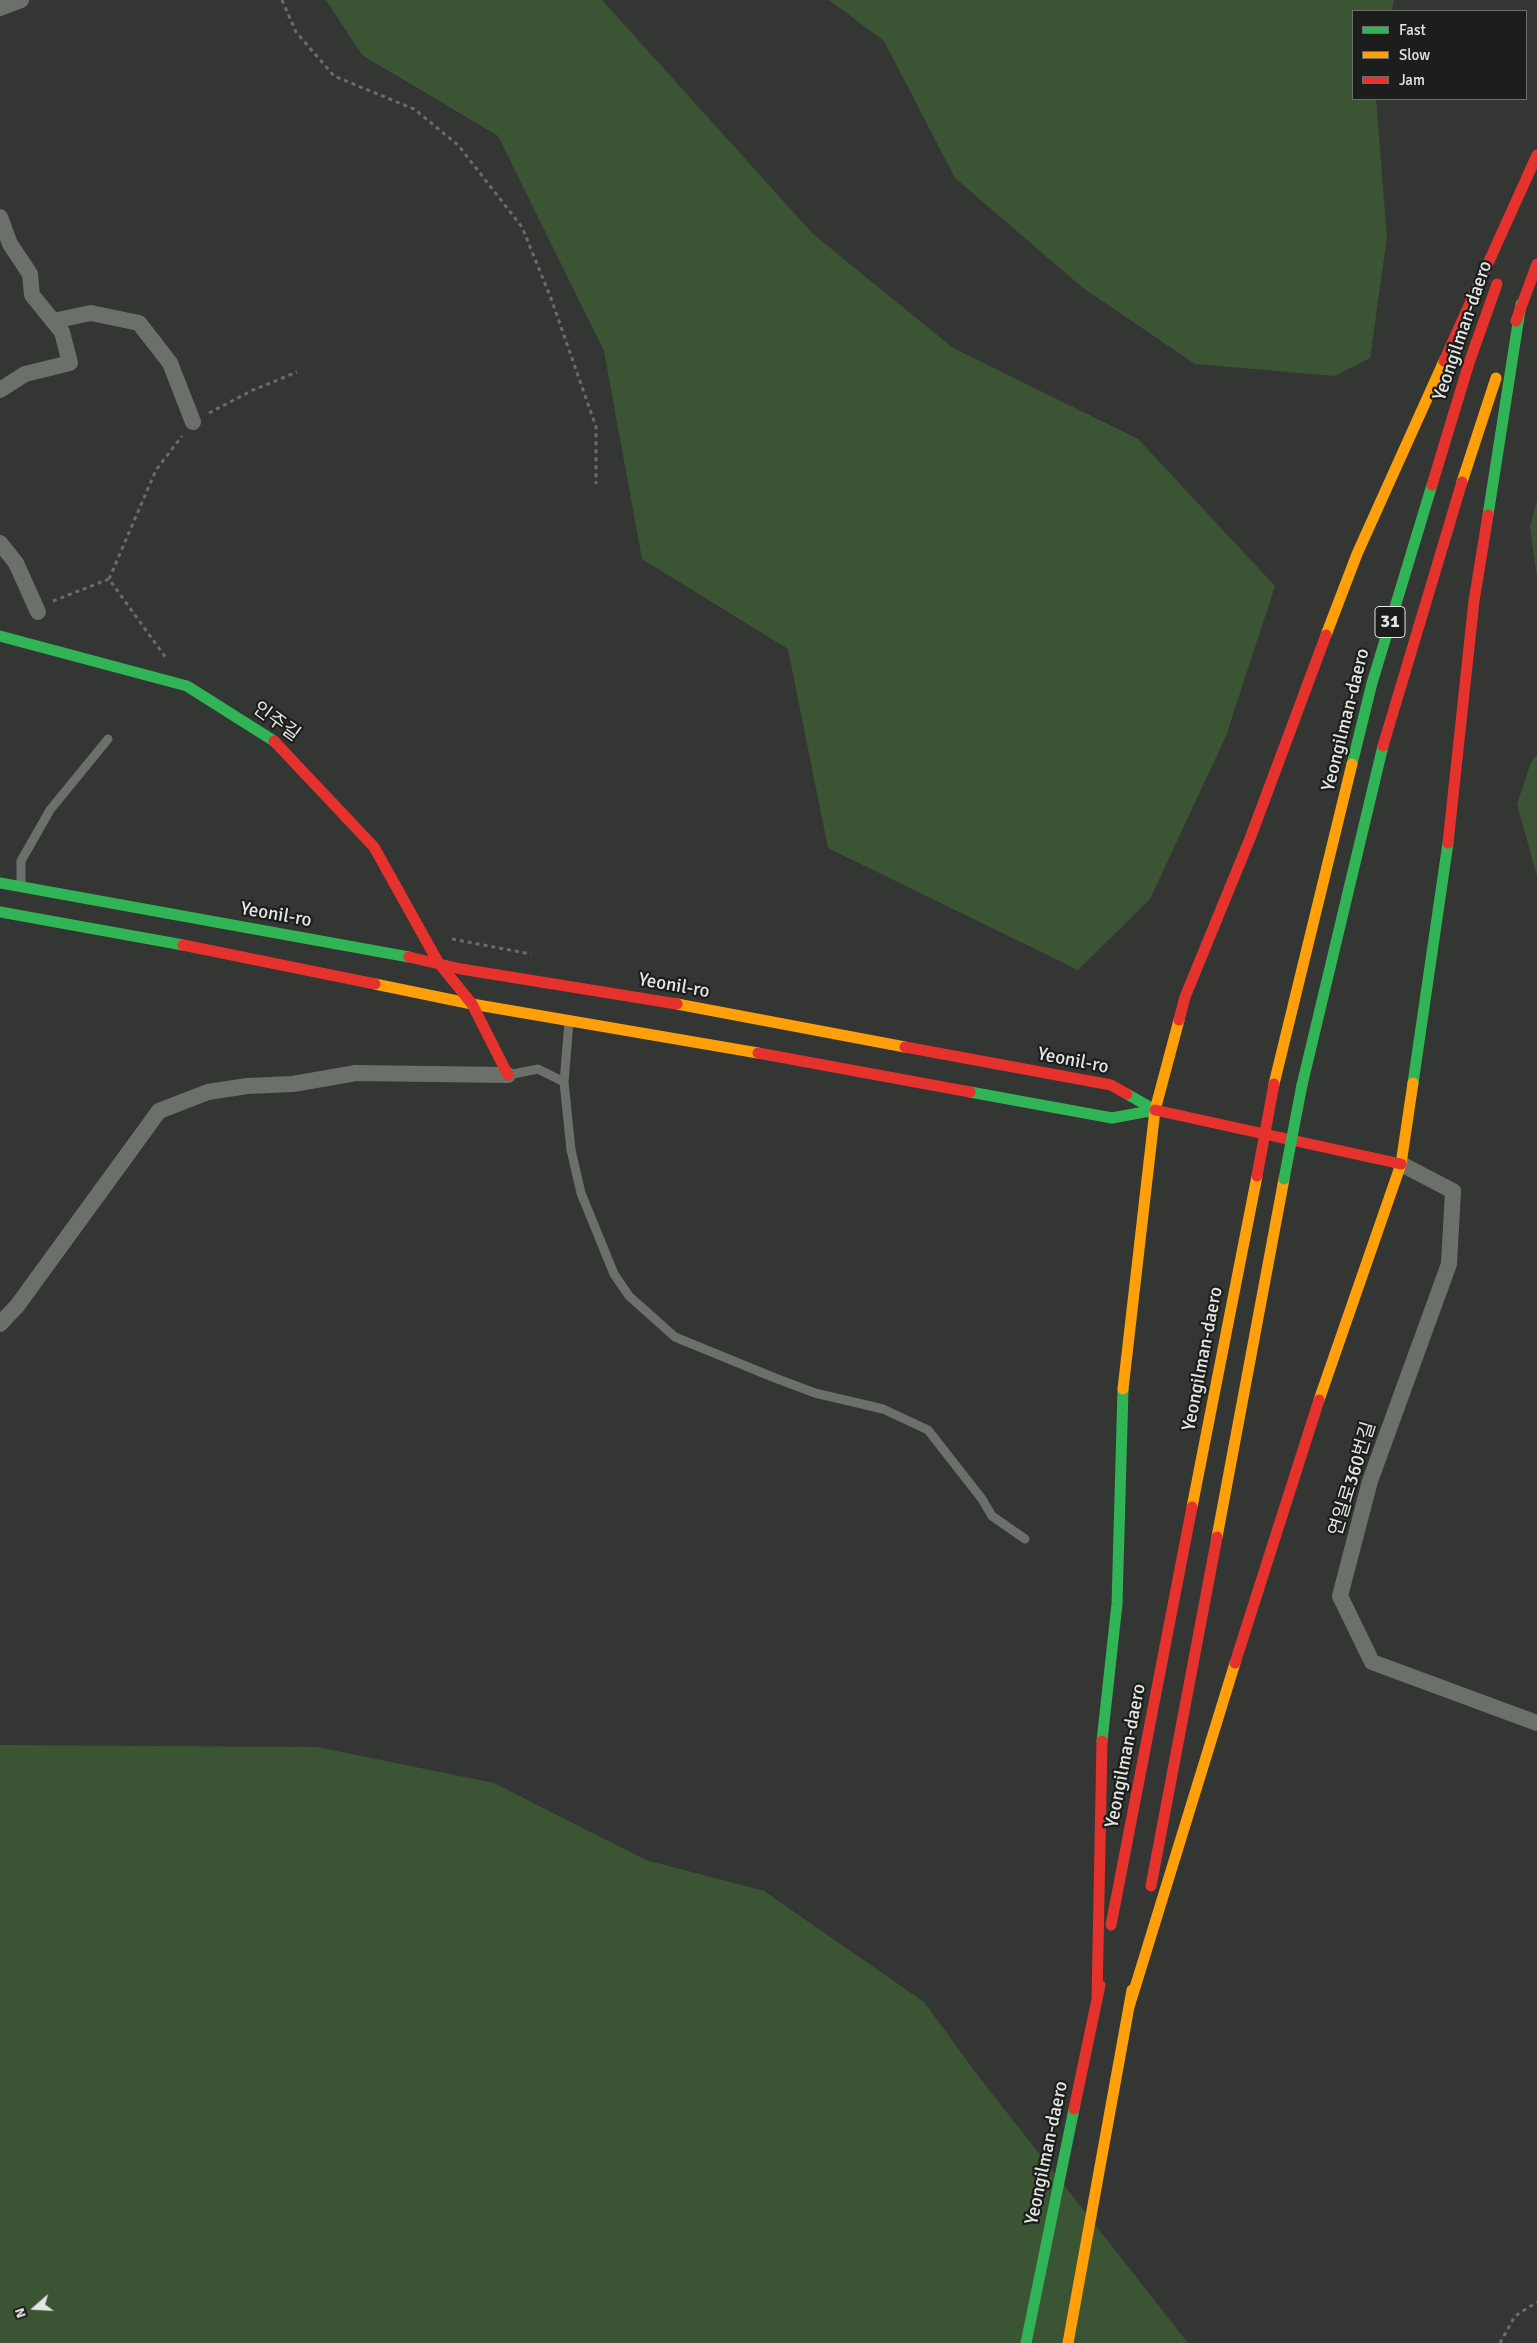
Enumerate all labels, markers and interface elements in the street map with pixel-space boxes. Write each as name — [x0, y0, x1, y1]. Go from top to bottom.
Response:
legend — [1352, 10, 1527, 100]
text: Fast — [1399, 21, 1426, 39]
text: Slow — [1399, 46, 1430, 64]
text: Jam — [1399, 71, 1425, 89]
street label: Yeongilman-daero — [1428, 258, 1498, 404]
road number: 31 — [1375, 606, 1405, 638]
street label: Yeongilman-daero — [1317, 646, 1375, 794]
street label: 인주길 — [248, 697, 304, 747]
street label: Yeonil-ro — [239, 898, 313, 932]
street label: Yeonil-ro — [637, 969, 711, 1003]
street label: Yeonil-ro — [1036, 1043, 1110, 1079]
street label: Yeongilman-daero — [1178, 1285, 1228, 1433]
street label: 연일로360번길 — [1325, 1419, 1381, 1539]
street label: Yeongilman-daero — [1101, 1682, 1151, 1830]
street label: Yeongilman-daero — [1021, 2079, 1073, 2227]
north arrow — [10, 2283, 60, 2333]
text: N — [11, 2306, 30, 2320]

